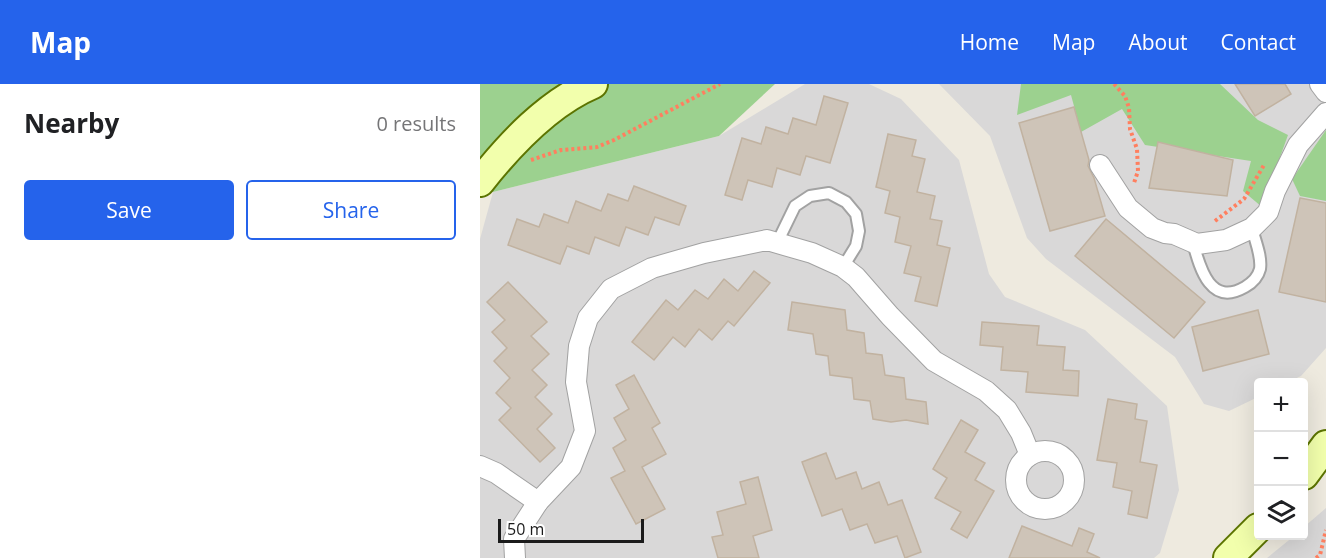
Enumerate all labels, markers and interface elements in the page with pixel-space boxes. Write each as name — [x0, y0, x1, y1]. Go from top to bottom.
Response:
text: Map — [30, 23, 91, 61]
text: Home — [960, 28, 1019, 56]
text: Map — [1052, 28, 1095, 56]
text: About — [1128, 28, 1188, 56]
text: Contact — [1221, 28, 1296, 56]
text: Nearby — [24, 105, 119, 141]
text: 0 results — [376, 110, 456, 137]
button: Save — [24, 180, 234, 240]
button: Share — [246, 180, 456, 240]
map controls — [1254, 378, 1308, 540]
button: + — [1254, 378, 1308, 432]
button: − — [1254, 432, 1308, 486]
button: layers — [1254, 486, 1308, 540]
scale bar — [498, 516, 644, 544]
text: 50 m — [507, 518, 544, 540]

